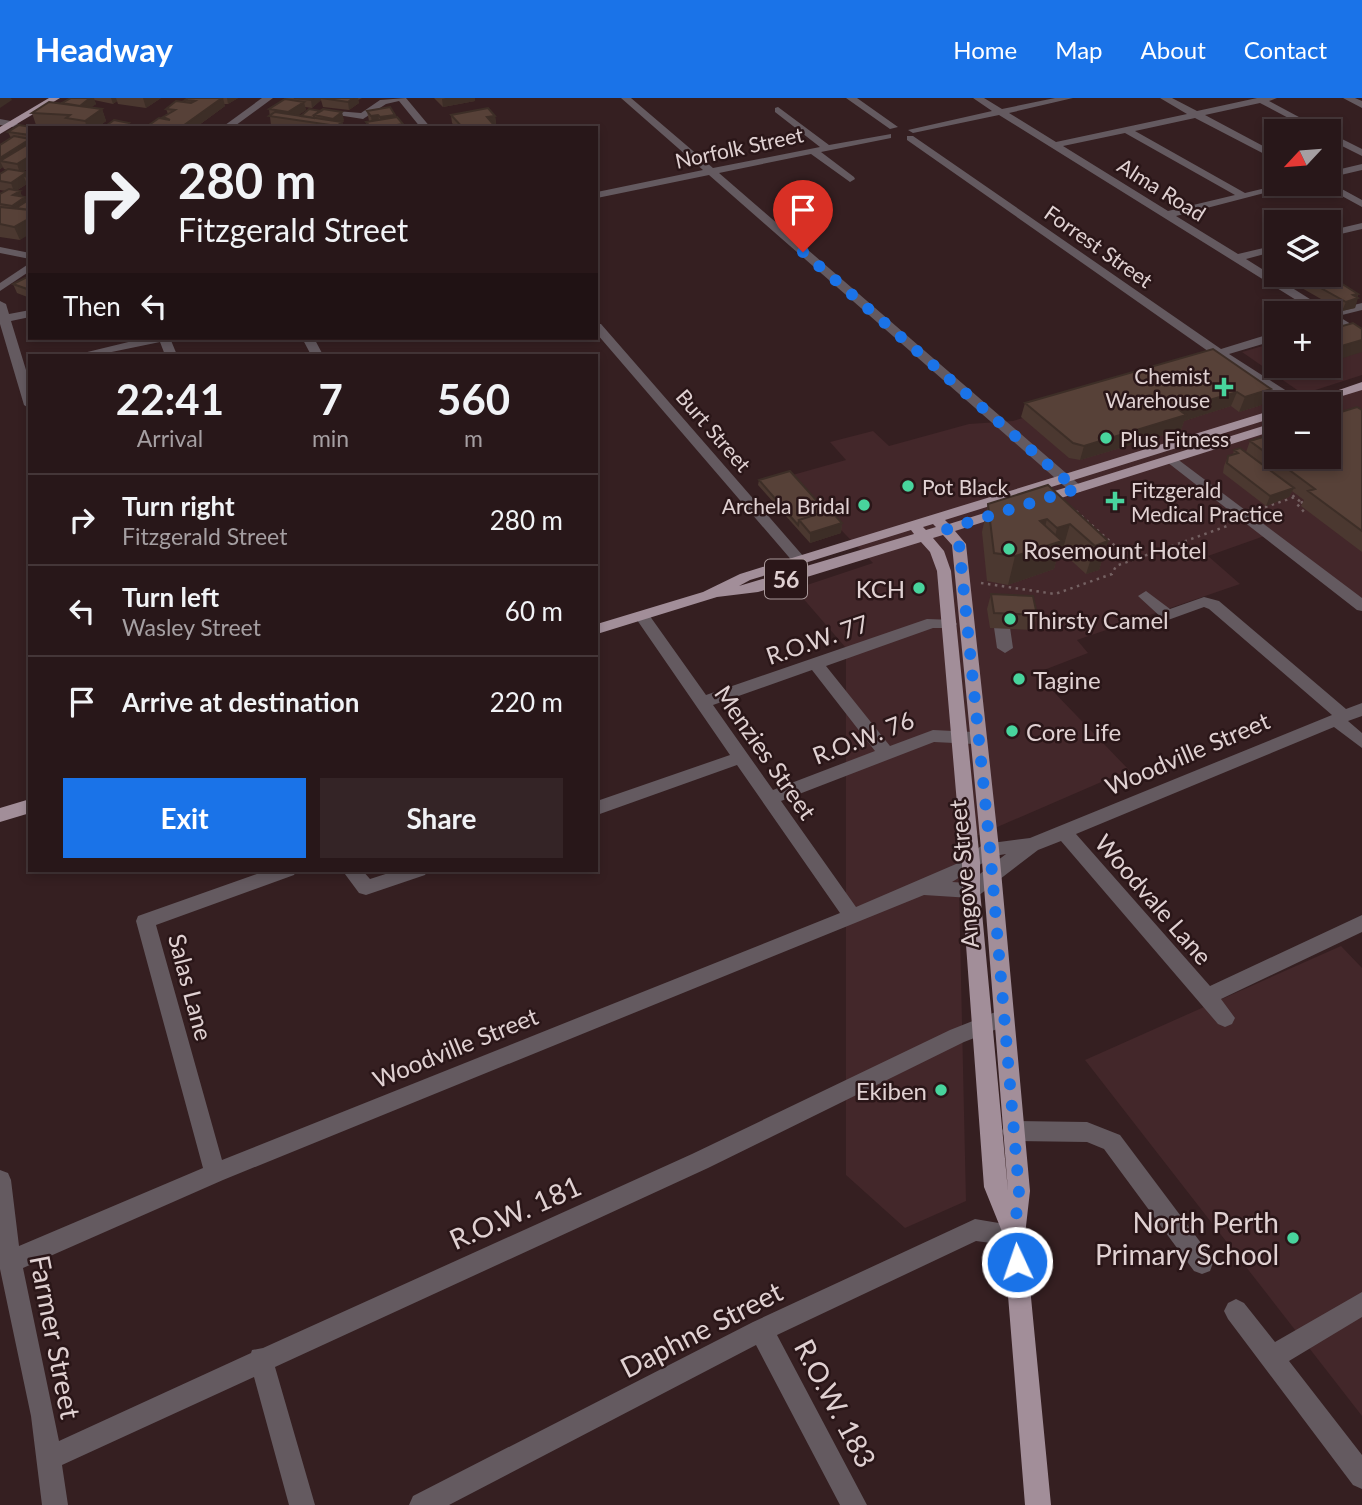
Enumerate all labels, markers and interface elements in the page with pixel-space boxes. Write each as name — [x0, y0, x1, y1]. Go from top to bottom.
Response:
text: Headway — [35, 29, 173, 69]
text: Home — [953, 35, 1017, 64]
text: Map — [1055, 35, 1103, 64]
text: About — [1141, 35, 1206, 64]
text: Contact — [1244, 35, 1327, 64]
north arrow — [1264, 119, 1340, 196]
map controls — [1264, 119, 1341, 469]
street label: Norfolk Street — [673, 121, 806, 173]
text: 280 m — [178, 151, 316, 209]
street label: Alma Road — [1113, 152, 1211, 226]
icon: right — [63, 154, 154, 245]
pin — [773, 180, 833, 252]
icon: arrive — [784, 191, 822, 229]
street label: Forrest Street — [1040, 200, 1158, 293]
text: Fitzgerald Street — [178, 210, 408, 249]
button: layers — [1264, 210, 1341, 287]
icon: left — [135, 287, 173, 325]
text: Then — [63, 290, 121, 322]
button: + — [1264, 301, 1341, 378]
place label: Chemist Warehouse — [1105, 363, 1210, 412]
text: 22:41 — [116, 374, 224, 424]
text: 7 — [318, 374, 343, 424]
text: 560 — [437, 374, 510, 424]
marker: Chemist Warehouse — [1216, 379, 1232, 395]
street label: Burt Street — [671, 384, 757, 477]
button: − — [1264, 392, 1341, 469]
text: Arrival — [137, 424, 203, 452]
text: min — [312, 424, 349, 452]
text: m — [464, 424, 483, 452]
place label: Plus Fitness — [1120, 426, 1229, 451]
marker: Plus Fitness — [1098, 430, 1114, 446]
place label: Pot Black — [922, 474, 1008, 499]
place label: Fitzgerald Medical Practice — [1131, 477, 1283, 526]
marker: Pot Black — [900, 478, 916, 494]
text: Turn right — [122, 490, 235, 522]
marker: Fitzgerald Medical Practice — [1105, 491, 1125, 511]
place label: Archela Bridal — [722, 493, 850, 518]
marker: Archela Bridal — [856, 497, 872, 513]
icon: right — [63, 501, 101, 539]
text: 280 m — [490, 504, 563, 536]
text: Fitzgerald Street — [122, 522, 287, 550]
place label: Rosemount Hotel — [1023, 535, 1207, 564]
marker: Rosemount Hotel — [1001, 541, 1017, 557]
road number: 56 — [765, 559, 807, 598]
place label: KCH — [856, 574, 905, 603]
marker: KCH — [911, 580, 927, 596]
text: Turn left — [122, 581, 219, 613]
icon: left — [63, 592, 101, 630]
text: 60 m — [505, 595, 563, 627]
place label: Thirsty Camel — [1024, 605, 1169, 634]
street label: R.O.W. 77 — [762, 608, 872, 670]
marker: Thirsty Camel — [1002, 611, 1018, 627]
text: Wasley Street — [122, 613, 261, 641]
place label: Tagine — [1033, 665, 1101, 694]
marker: Tagine — [1011, 671, 1027, 687]
street label: Menzies Street — [709, 679, 823, 825]
icon: arrive — [63, 683, 101, 721]
text: Arrive at destination — [122, 686, 359, 718]
text: 220 m — [490, 686, 563, 718]
street label: R.O.W. 76 — [808, 704, 918, 770]
street label: Woodville Street — [1100, 705, 1274, 801]
place label: Core Life — [1026, 717, 1121, 746]
marker: Core Life — [1004, 723, 1020, 739]
button: Exit — [63, 778, 306, 858]
button: Share — [320, 778, 563, 858]
street label: Angove Street — [942, 798, 984, 950]
street label: Woodvale Lane — [1090, 828, 1218, 970]
street label: Salas Lane — [163, 930, 219, 1044]
street label: Woodville Street — [368, 1001, 542, 1093]
place label: Ekiben — [856, 1076, 927, 1105]
marker: Ekiben — [933, 1082, 949, 1098]
street label: R.O.W. 181 — [444, 1168, 586, 1256]
place label: North Perth Primary School — [1095, 1205, 1279, 1271]
position arrow — [980, 1225, 1054, 1299]
marker: North Perth Primary School — [1285, 1230, 1301, 1246]
street label: Farmer Street — [23, 1252, 89, 1422]
street label: Daphne Street — [614, 1274, 788, 1384]
street label: R.O.W. 183 — [788, 1333, 884, 1473]

